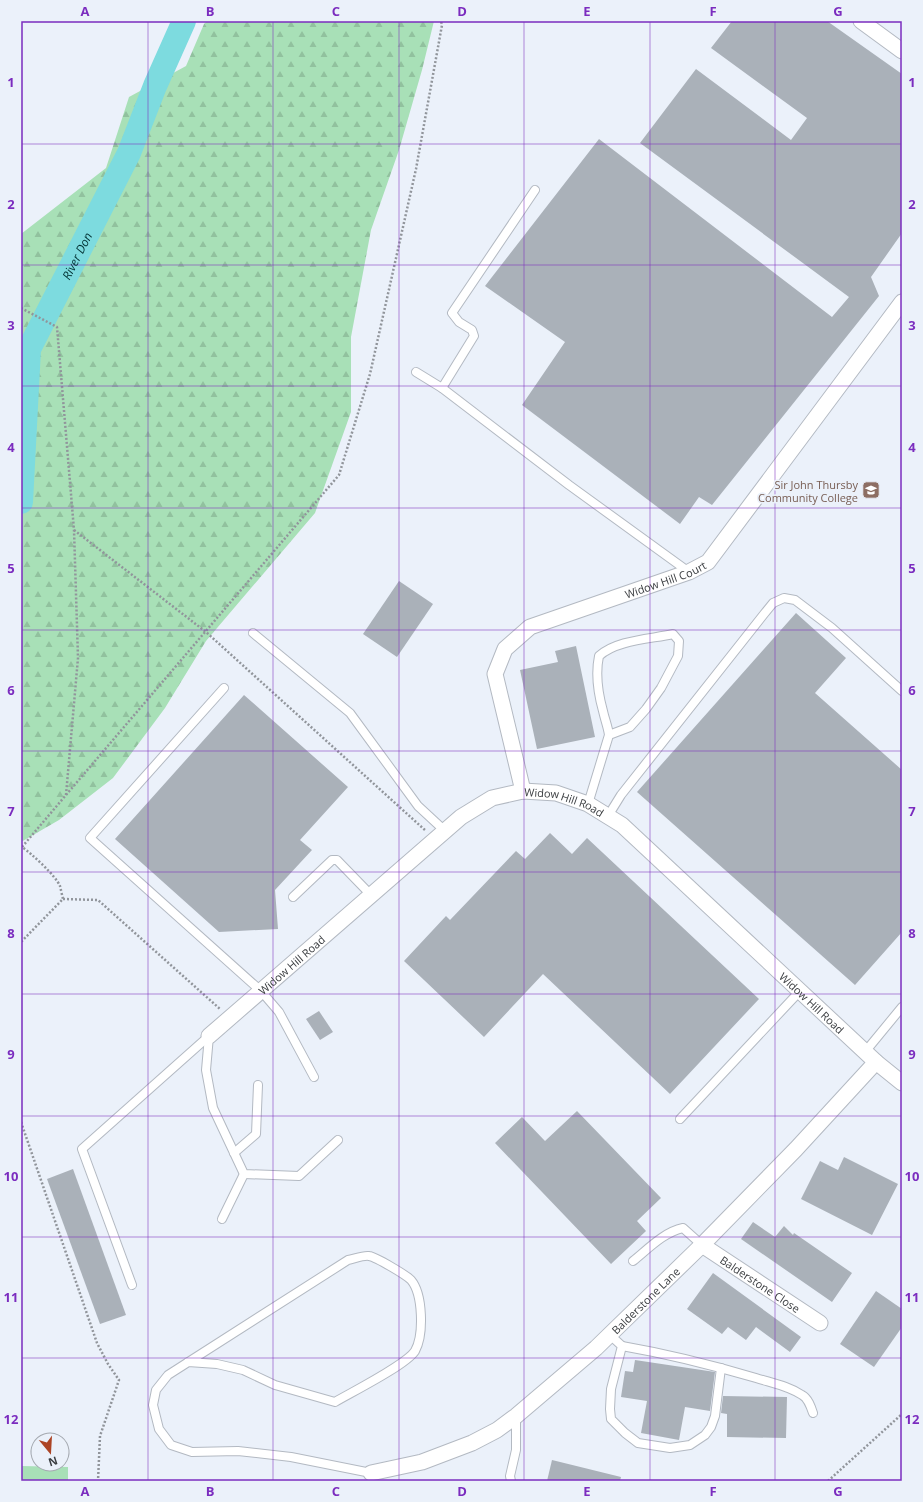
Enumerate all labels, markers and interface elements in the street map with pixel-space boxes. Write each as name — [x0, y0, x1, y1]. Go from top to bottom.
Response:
text: A — [81, 2, 90, 20]
text: B — [206, 2, 215, 20]
text: C — [332, 2, 340, 20]
text: D — [457, 2, 467, 20]
text: E — [583, 2, 591, 20]
text: F — [709, 2, 717, 20]
text: G — [833, 2, 843, 20]
text: 1 — [7, 73, 15, 91]
text: 1 — [908, 73, 916, 91]
text: 2 — [7, 195, 15, 213]
text: 2 — [908, 195, 916, 213]
water label: River Don — [57, 229, 96, 282]
text: 3 — [7, 316, 15, 334]
text: 3 — [908, 316, 916, 334]
text: 4 — [7, 438, 15, 456]
text: 4 — [908, 438, 916, 456]
place label: Sir John Thursby Community College — [758, 477, 858, 505]
school or university icon: Sir John Thursby Community College — [861, 480, 881, 500]
street label: Widow Hill Court — [623, 557, 709, 601]
text: 5 — [7, 559, 15, 577]
text: 5 — [908, 559, 916, 577]
text: 6 — [7, 681, 15, 699]
text: 6 — [908, 681, 916, 699]
street label: Widow Hill Road — [524, 784, 607, 820]
text: 7 — [7, 802, 15, 820]
text: 7 — [908, 802, 916, 820]
text: 8 — [7, 924, 15, 942]
text: 8 — [908, 924, 916, 942]
street label: Widow Hill Road — [255, 932, 328, 997]
street label: Widow Hill Road — [777, 969, 848, 1036]
text: 9 — [7, 1045, 15, 1063]
text: 9 — [908, 1045, 916, 1063]
text: 10 — [4, 1167, 18, 1185]
text: 10 — [905, 1167, 919, 1185]
street label: Balderstone Close — [718, 1252, 803, 1315]
street label: Balderstone Lane — [608, 1264, 683, 1337]
text: 11 — [4, 1288, 18, 1306]
text: 11 — [905, 1288, 919, 1306]
text: 12 — [4, 1410, 19, 1428]
text: 12 — [905, 1410, 920, 1428]
north arrow — [30, 1432, 70, 1472]
text: N — [47, 1453, 60, 1471]
text: A — [81, 1482, 90, 1500]
text: B — [206, 1482, 215, 1500]
text: C — [332, 1482, 340, 1500]
text: D — [457, 1482, 467, 1500]
text: E — [583, 1482, 591, 1500]
text: F — [709, 1482, 717, 1500]
text: G — [833, 1482, 843, 1500]

